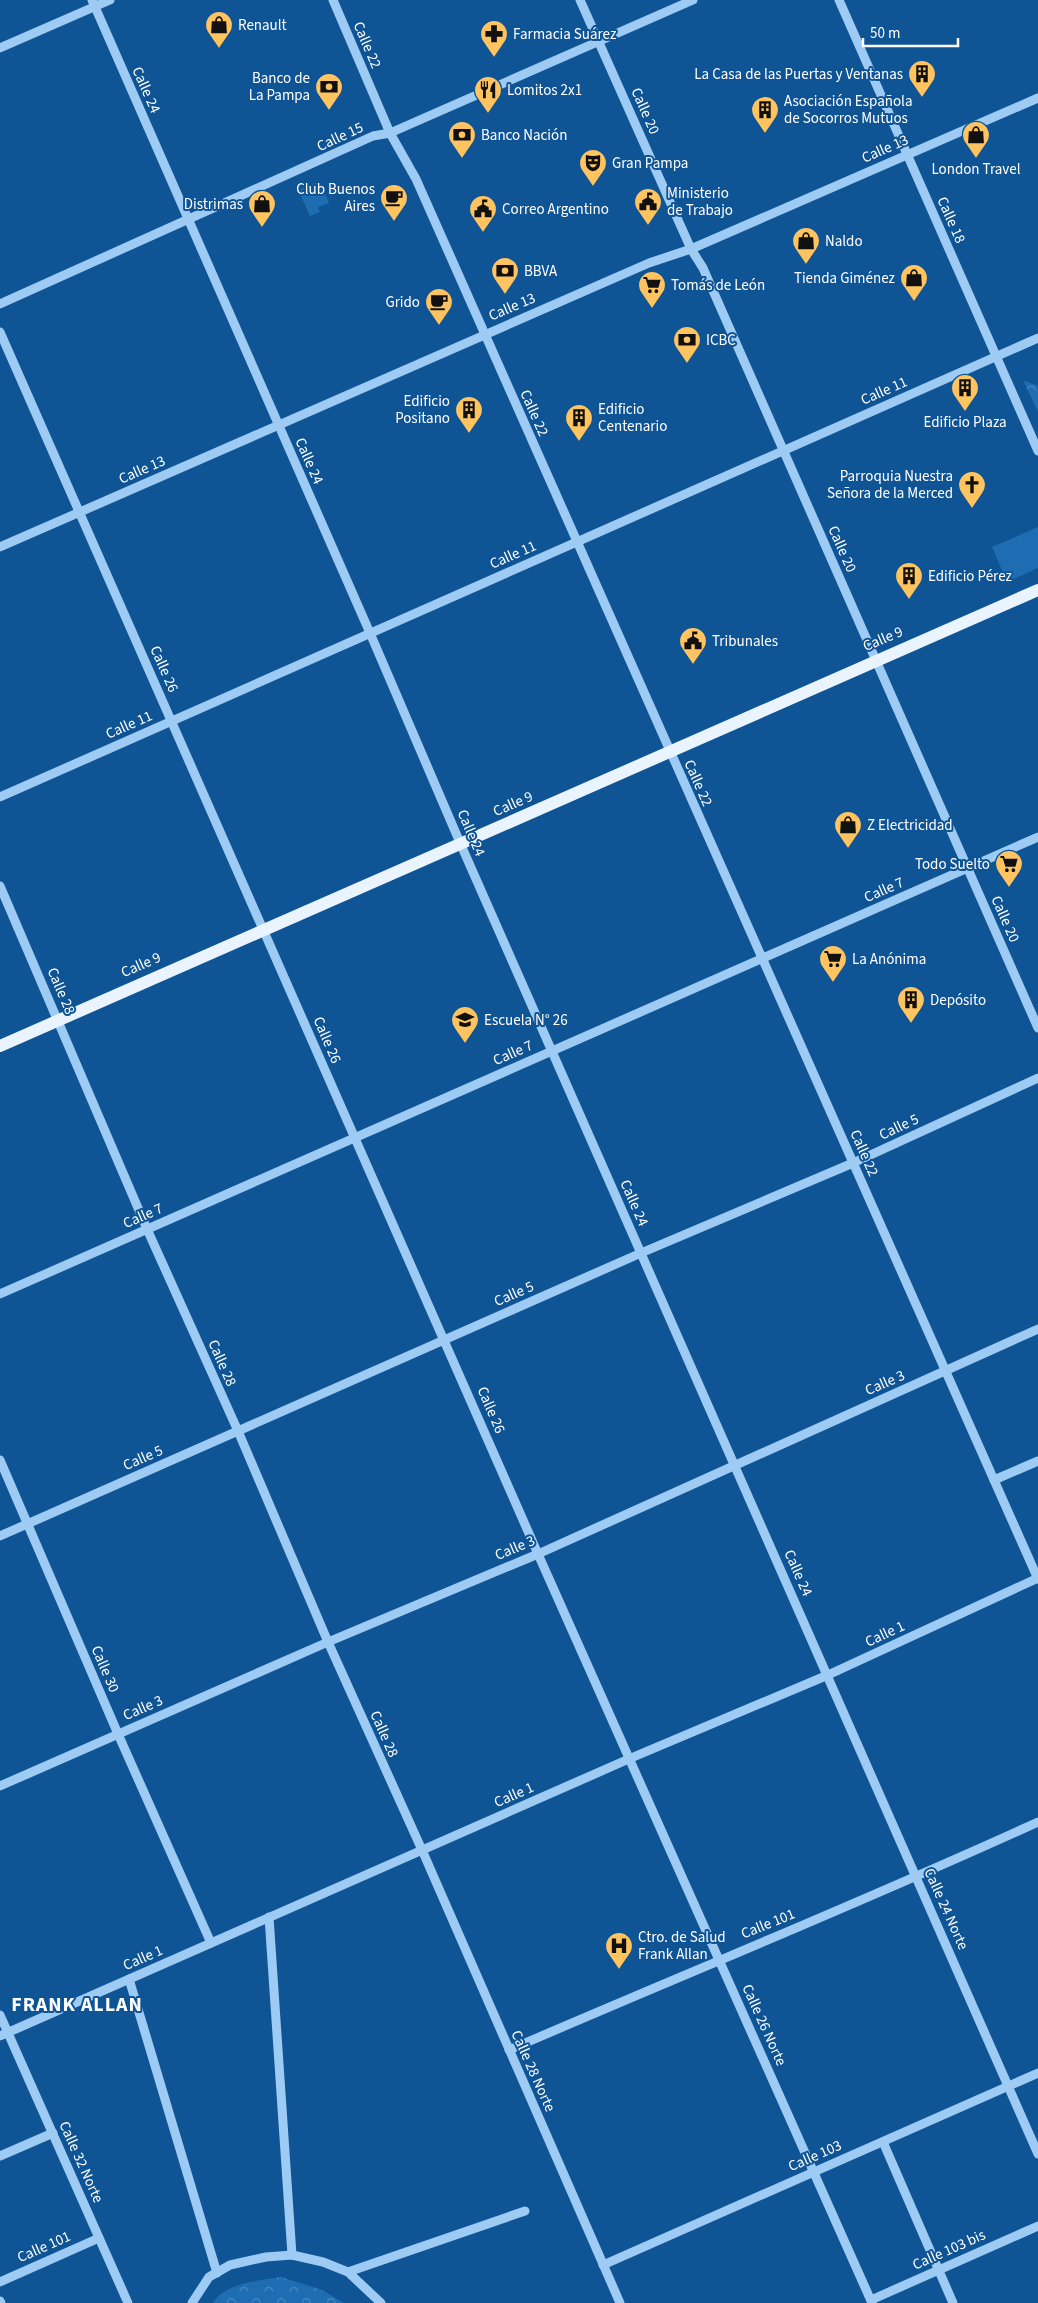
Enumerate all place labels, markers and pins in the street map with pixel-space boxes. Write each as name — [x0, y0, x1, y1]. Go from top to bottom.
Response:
shop icon: Renault — [204, 10, 234, 49]
place label: Renault — [238, 15, 287, 36]
pharmacy icon: Farmacia Suárez — [479, 19, 509, 58]
place label: Farmacia Suárez — [513, 24, 616, 45]
building icon: La Casa de las Puertas y Ventanas — [907, 59, 937, 98]
place label: La Casa de las Puertas y Ventanas — [694, 64, 903, 85]
place label: Banco de La Pampa — [249, 68, 310, 106]
bank icon: Banco de La Pampa — [314, 72, 344, 111]
restaurant icon: Lomitos 2x1 — [473, 75, 503, 114]
place label: Lomitos 2x1 — [507, 80, 582, 101]
place label: Asociación Española de Socorros Mutuos — [784, 91, 912, 129]
building icon: Asociación Española de Socorros Mutuos — [750, 95, 780, 134]
bank icon: Banco Nación — [447, 120, 477, 159]
shop icon: London Travel — [961, 120, 991, 159]
place label: Banco Nación — [481, 125, 567, 146]
theatre icon: Gran Pampa — [578, 148, 608, 187]
place label: Gran Pampa — [612, 153, 688, 174]
place label: London Travel — [931, 159, 1021, 180]
place label: Club Buenos Aires — [296, 179, 375, 217]
cafe icon: Club Buenos Aires — [379, 183, 409, 222]
place label: Ministerio de Trabajo — [667, 183, 733, 221]
public building icon: Ministerio de Trabajo — [633, 187, 663, 226]
shop icon: Distrimas — [247, 189, 277, 228]
place label: Distrimas — [184, 194, 243, 215]
public building icon: Correo Argentino — [468, 194, 498, 233]
place label: Correo Argentino — [502, 199, 609, 220]
shop icon: Naldo — [791, 226, 821, 265]
place label: Naldo — [825, 231, 863, 252]
bank icon: BBVA — [490, 256, 520, 295]
place label: BBVA — [524, 261, 558, 282]
shop icon: Tienda Giménez — [899, 263, 929, 302]
place label: Tienda Giménez — [794, 268, 895, 289]
supermarket icon: Tomás de León — [637, 270, 667, 309]
place label: Tomás de León — [671, 275, 765, 296]
cafe icon: Grido — [424, 287, 454, 326]
place label: Grido — [385, 292, 420, 313]
bank icon: ICBC — [672, 325, 702, 364]
place label: ICBC — [706, 330, 736, 351]
building icon: Edificio Plaza — [950, 373, 980, 412]
place label: Edificio Positano — [395, 391, 450, 429]
building icon: Edificio Positano — [454, 395, 484, 434]
place label: Edificio Centenario — [598, 399, 667, 437]
building icon: Edificio Centenario — [564, 403, 594, 442]
place label: Edificio Plaza — [924, 412, 1006, 433]
place label: Parroquia Nuestra Señora de la Merced — [827, 466, 953, 504]
church icon: Parroquia Nuestra Señora de la Merced — [957, 470, 987, 509]
building icon: Edificio Pérez — [894, 561, 924, 600]
place label: Edificio Pérez — [928, 566, 1012, 587]
public building icon: Tribunales — [678, 626, 708, 665]
place label: Tribunales — [712, 631, 778, 652]
shop icon: Z Electricidad — [833, 810, 863, 849]
place label: Z Electricidad — [867, 815, 953, 836]
supermarket icon: Todo Suelto — [994, 849, 1024, 888]
place label: Todo Suelto — [915, 854, 990, 875]
supermarket icon: La Anónima — [818, 944, 848, 983]
place label: La Anónima — [852, 949, 926, 970]
building icon: Depósito — [896, 985, 926, 1024]
place label: Depósito — [930, 990, 986, 1011]
school or university icon: Escuela N° 26 — [450, 1005, 480, 1044]
place label: Escuela N° 26 — [484, 1010, 568, 1031]
place label: Ctro. de Salud Frank Allan — [638, 1927, 726, 1965]
hospital icon: Ctro. de Salud Frank Allan — [604, 1931, 634, 1970]

